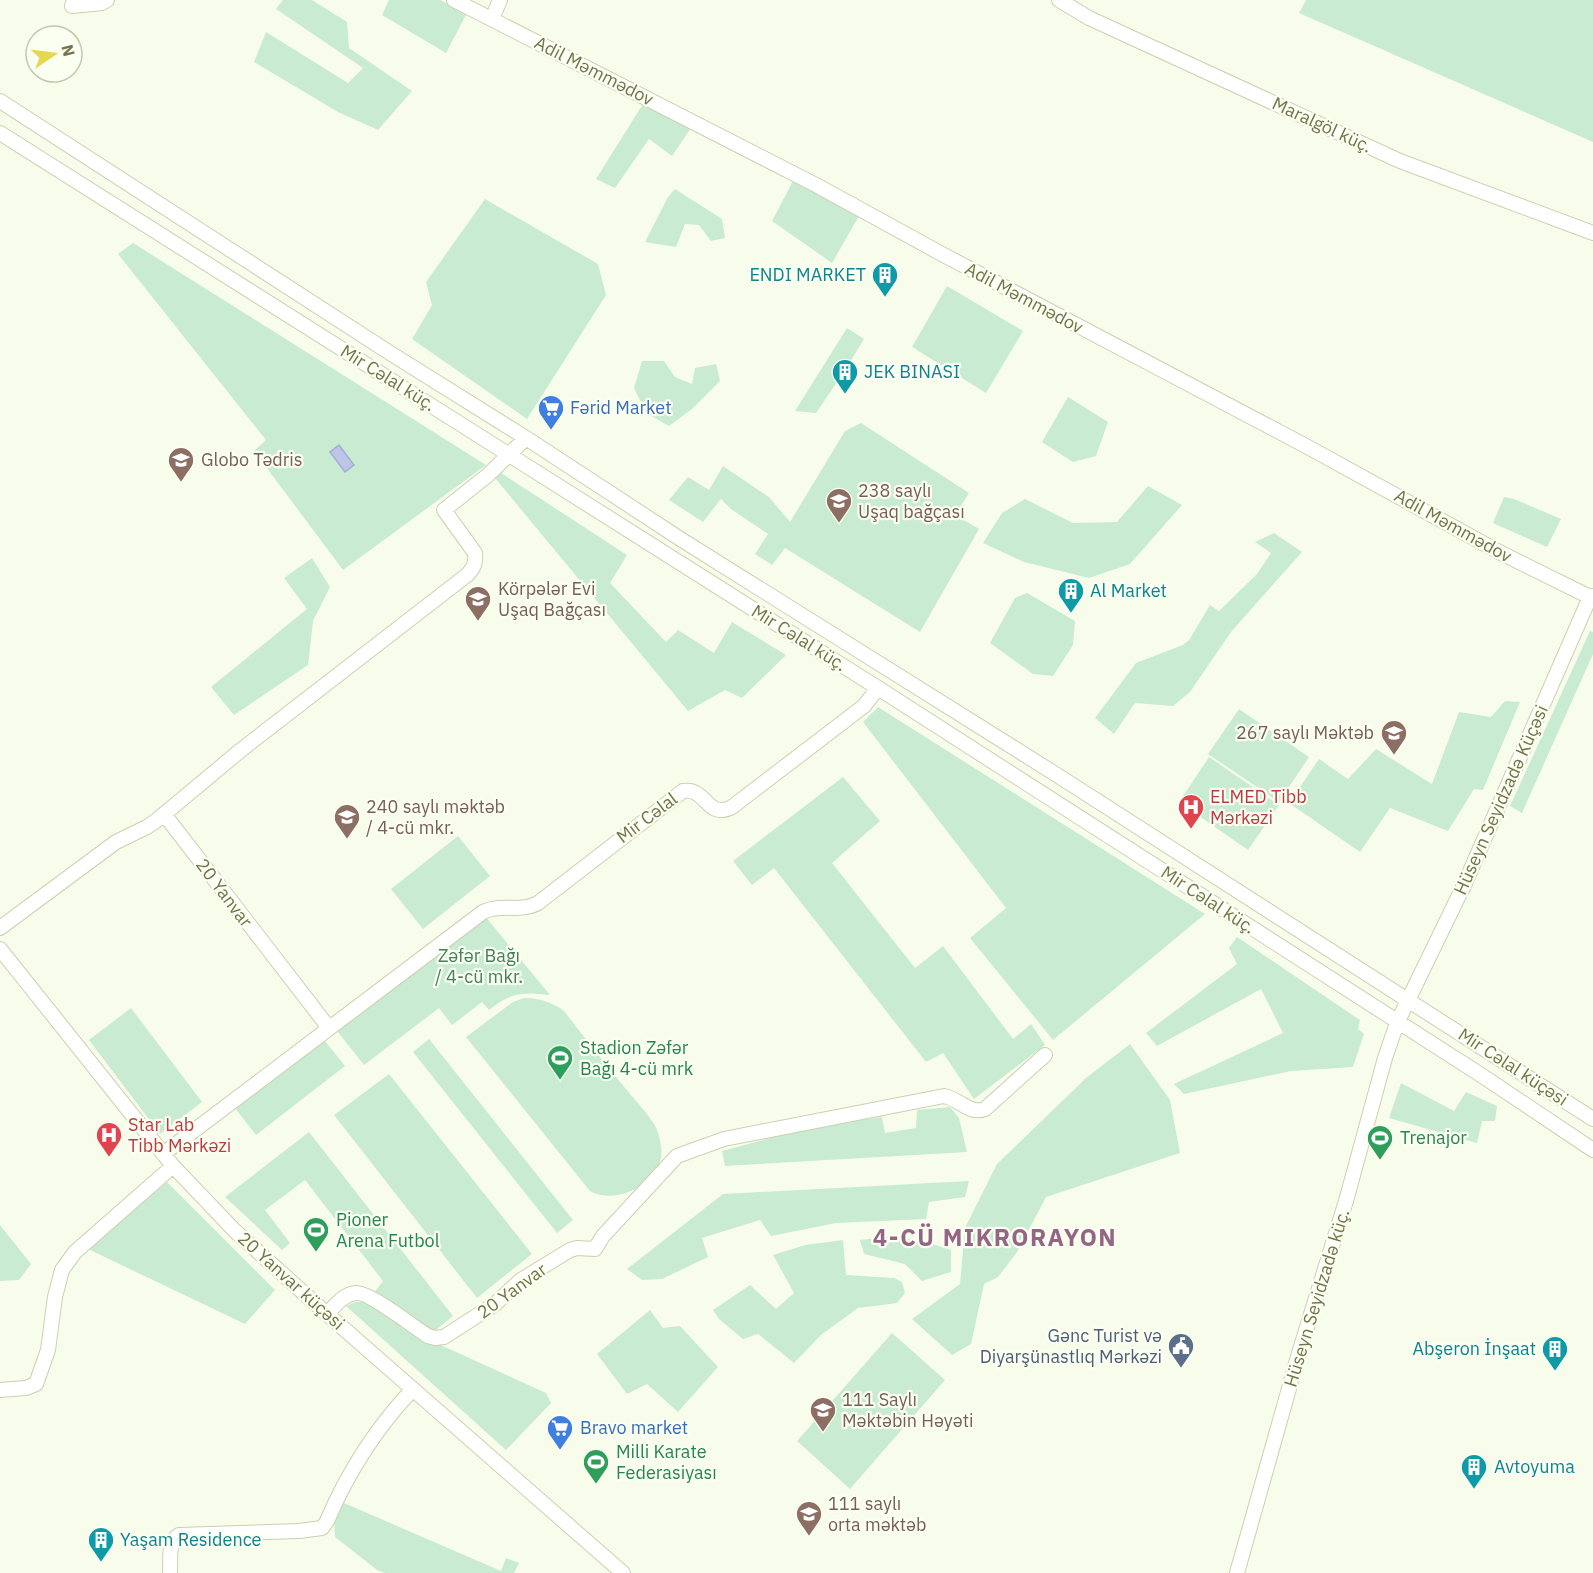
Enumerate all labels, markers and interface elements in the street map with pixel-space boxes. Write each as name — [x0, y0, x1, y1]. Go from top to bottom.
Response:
north arrow — [24, 24, 84, 84]
street label: Adil Məmmədov — [531, 31, 658, 111]
text: N — [57, 42, 80, 58]
street label: Maralgöl küç. — [1269, 91, 1376, 158]
street label: Adil Məmmədov — [961, 257, 1087, 338]
building icon: ENDI MARKET — [870, 260, 900, 298]
place label: ENDI MARKET — [749, 263, 866, 286]
street label: Mir Cəlal küç. — [336, 339, 440, 416]
building icon: JEK BINASI — [830, 357, 860, 395]
place label: JEK BINASI — [864, 360, 960, 383]
supermarket icon: Fərid Market — [536, 393, 566, 431]
place label: Fərid Market — [570, 396, 672, 419]
school or university icon: Globo Tədris — [166, 445, 196, 483]
place label: Globo Tədris — [201, 448, 303, 471]
place label: 238 saylı Uşaq bağçası — [858, 479, 965, 523]
street label: Adil Məmmədov — [1391, 484, 1516, 567]
school or university icon: 238 saylı Uşaq bağçası — [824, 486, 854, 524]
building icon: Al Market — [1056, 576, 1086, 614]
place label: Körpələr Evi Uşaq Bağçası — [498, 577, 606, 621]
place label: Al Market — [1090, 579, 1167, 602]
school or university icon: Körpələr Evi Uşaq Bağçası — [463, 584, 493, 622]
street label: Mir Cəlal küç. — [747, 599, 851, 676]
street label: Hüseyn Seyidzadə Küçəsi — [1448, 701, 1553, 898]
school or university icon: 267 saylı Məktəb — [1379, 718, 1409, 756]
place label: 267 saylı Məktəb — [1236, 721, 1374, 744]
place label: ELMED Tibb Mərkəzi — [1210, 785, 1307, 829]
street label: Mir Cəlal — [612, 787, 682, 848]
hospital icon: ELMED Tibb Mərkəzi — [1176, 792, 1206, 830]
place label: 240 saylı məktəb / 4-cü mkr. — [366, 795, 505, 839]
school or university icon: 240 saylı məktəb / 4-cü mkr. — [332, 802, 362, 840]
street label: 20 Yanvar — [191, 854, 258, 932]
street label: Mir Cəlal küç. — [1157, 860, 1260, 939]
park label: Zəfər Bağı / 4-cü mkr. — [435, 944, 523, 988]
street label: Mir Cəlal küçəsi — [1454, 1023, 1573, 1111]
place label: Stadion Zəfər Bağı 4-cü mrk — [580, 1036, 694, 1080]
sports icon: Stadion Zəfər Bağı 4-cü mrk — [545, 1043, 575, 1081]
place label: Star Lab Tibb Mәrkәzi — [128, 1113, 231, 1157]
hospital icon: Star Lab Tibb Mәrkәzi — [94, 1120, 124, 1158]
sports icon: Trenajor — [1365, 1123, 1395, 1161]
place label: Trenajor — [1400, 1126, 1467, 1149]
street label: Hüseyn Seyidzadə küç. — [1278, 1206, 1355, 1390]
place label: Pioner Arena Futbol — [336, 1208, 440, 1252]
sports icon: Pioner Arena Futbol — [301, 1215, 331, 1253]
district label: 4-CÜ MIKRORAYON — [873, 1221, 1117, 1253]
street label: 20 Yanvar küçəsi — [233, 1227, 350, 1335]
street label: 20 Yanvar — [472, 1257, 551, 1323]
place label: Gənc Turist və Diyarşünastlıq Mərkəzi — [980, 1324, 1162, 1368]
public building icon: Gənc Turist və Diyarşünastlıq Mərkəzi — [1166, 1331, 1196, 1369]
building icon: Abşeron İnşaat — [1540, 1334, 1570, 1372]
place label: Abşeron İnşaat — [1413, 1337, 1536, 1360]
place label: 111 Saylı Məktəbin Həyəti — [842, 1388, 973, 1432]
school or university icon: 111 Saylı Məktəbin Həyəti — [808, 1395, 838, 1433]
supermarket icon: Bravo market — [545, 1413, 575, 1451]
place label: Bravo market — [580, 1416, 688, 1439]
place label: Milli Karate Federasiyası — [616, 1440, 717, 1484]
sports icon: Milli Karate Federasiyası — [581, 1447, 611, 1485]
building icon: Avtoyuma — [1459, 1452, 1489, 1490]
place label: Avtoyuma — [1494, 1455, 1575, 1478]
place label: 111 saylı orta məktəb — [828, 1492, 926, 1536]
school or university icon: 111 saylı orta məktəb — [794, 1499, 824, 1537]
building icon: Yaşam Residence — [86, 1525, 116, 1563]
place label: Yaşam Residence — [120, 1528, 262, 1551]

